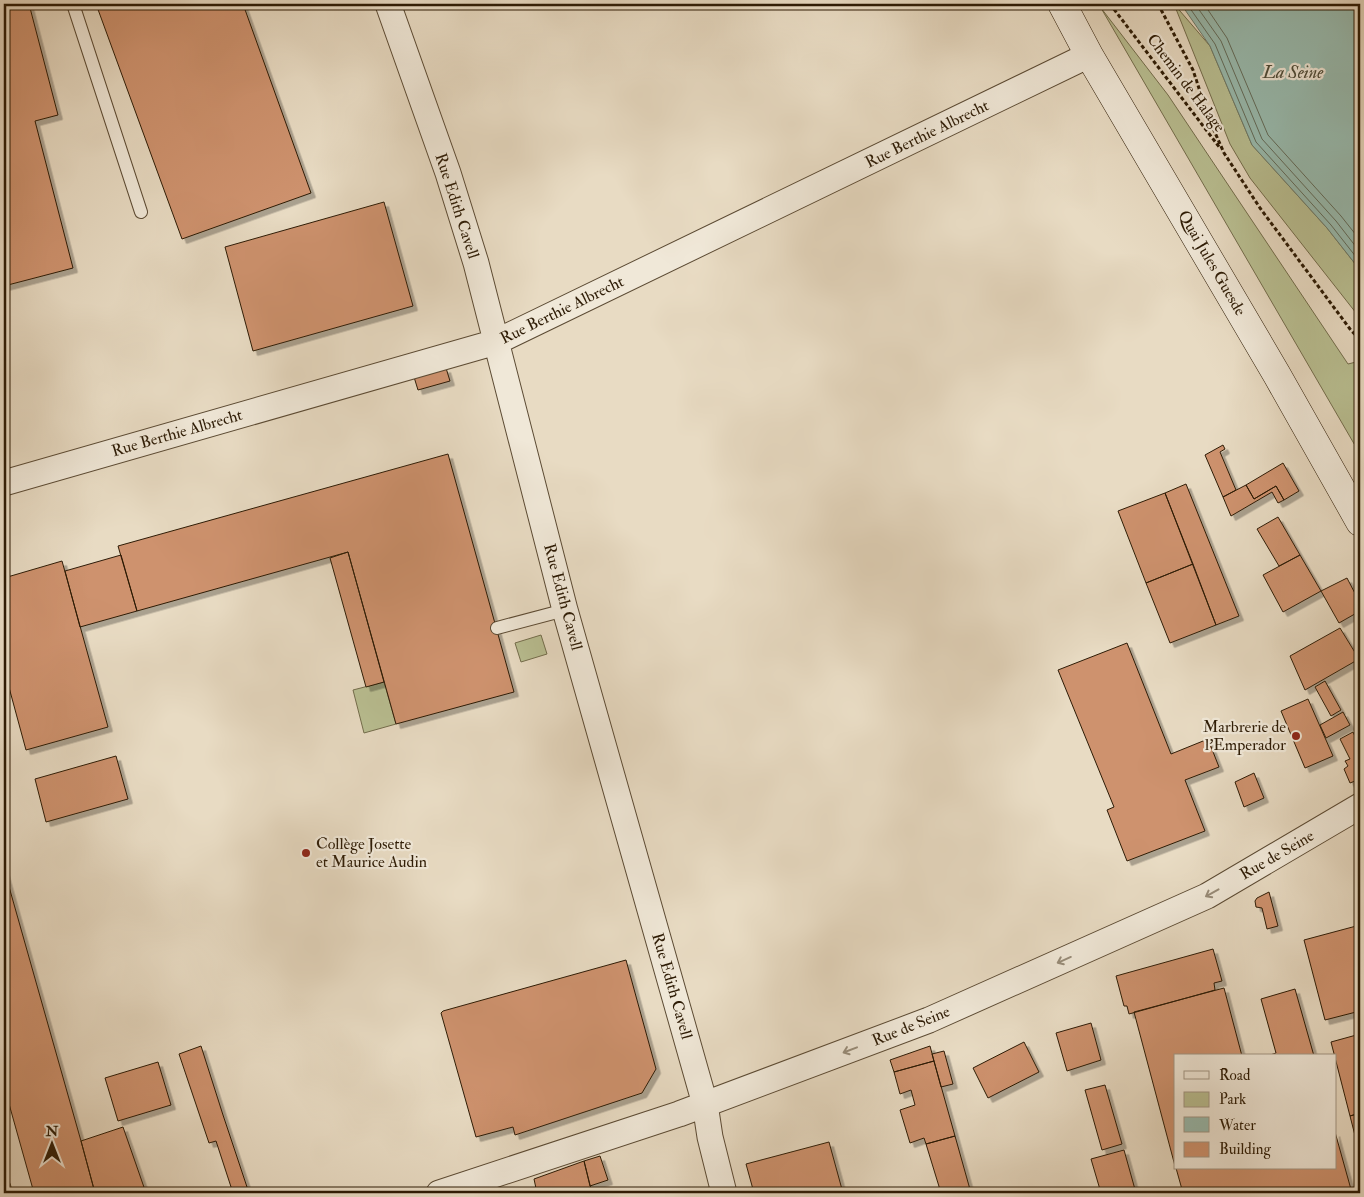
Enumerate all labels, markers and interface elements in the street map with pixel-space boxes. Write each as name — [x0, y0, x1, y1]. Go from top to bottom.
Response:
street label: Chemin de Halage — [1143, 30, 1230, 136]
water label: La Seine — [1262, 61, 1324, 84]
street label: Rue Berthie Albrecht — [862, 95, 992, 173]
street label: Rue Edith Cavell — [431, 151, 483, 261]
street label: Quai Jules Guesde — [1173, 207, 1250, 320]
street label: Rue Berthie Albrecht — [497, 271, 627, 349]
street label: Rue Berthie Albrecht — [109, 405, 245, 461]
street label: Rue Edith Cavell — [539, 541, 587, 653]
place label: Marbrerie de l'Emperador — [1203, 717, 1286, 756]
marker: Marbrerie de l'Emperador — [1290, 730, 1302, 742]
street label: Rue de Seine — [1236, 826, 1318, 884]
place label: Collège Josette et Maurice Audin — [316, 834, 427, 872]
marker: Collège Josette et Maurice Audin — [300, 847, 312, 859]
one-way arrow — [1205, 888, 1220, 898]
street label: Rue Edith Cavell — [647, 930, 697, 1042]
one-way arrow — [1057, 955, 1072, 965]
street label: Rue de Seine — [869, 1001, 953, 1051]
one-way arrow — [843, 1046, 858, 1055]
legend — [1174, 1054, 1336, 1170]
text: Road — [1219, 1066, 1251, 1085]
text: Park — [1219, 1090, 1246, 1109]
text: Water — [1218, 1116, 1256, 1135]
north arrow — [28, 1120, 78, 1170]
text: N — [45, 1123, 59, 1140]
text: Building — [1219, 1140, 1271, 1159]

